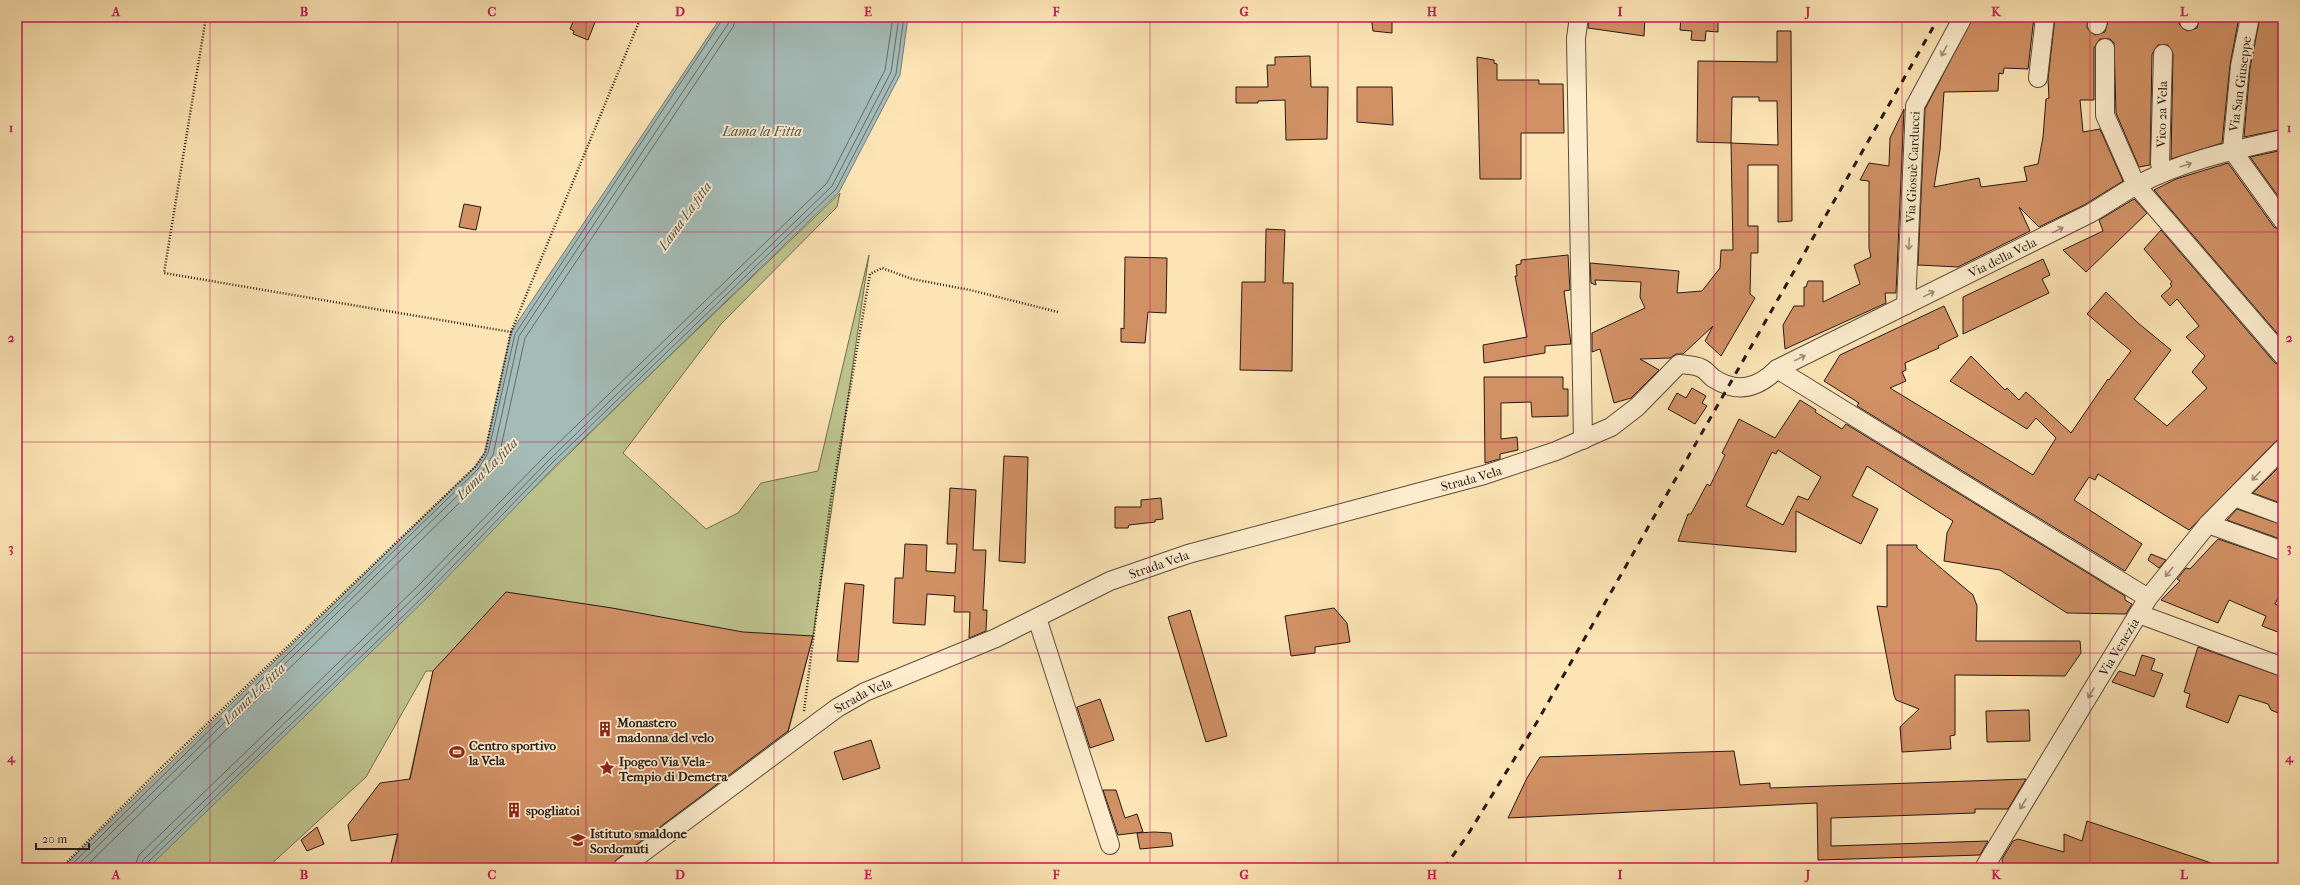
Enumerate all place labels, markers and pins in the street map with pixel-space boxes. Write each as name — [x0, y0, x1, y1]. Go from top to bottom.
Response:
place label: Monastero madonna del velo — [616, 715, 714, 745]
building icon: Monastero madonna del velo — [596, 720, 614, 738]
place label: Centro sportivo la Vela — [468, 738, 557, 768]
sports icon: Centro sportivo la Vela — [448, 743, 466, 761]
place label: Ipogeo Via Vela- Tempio di Demetra — [618, 754, 728, 785]
place icon: Ipogeo Via Vela- Tempio di Demetra — [598, 759, 616, 777]
building icon: spogliatoi — [505, 801, 523, 819]
place label: spogliatoi — [526, 803, 580, 819]
place label: Istituto smaldone Sordomuti — [590, 826, 687, 856]
school or university icon: Istituto smaldone Sordomuti — [569, 831, 587, 849]

